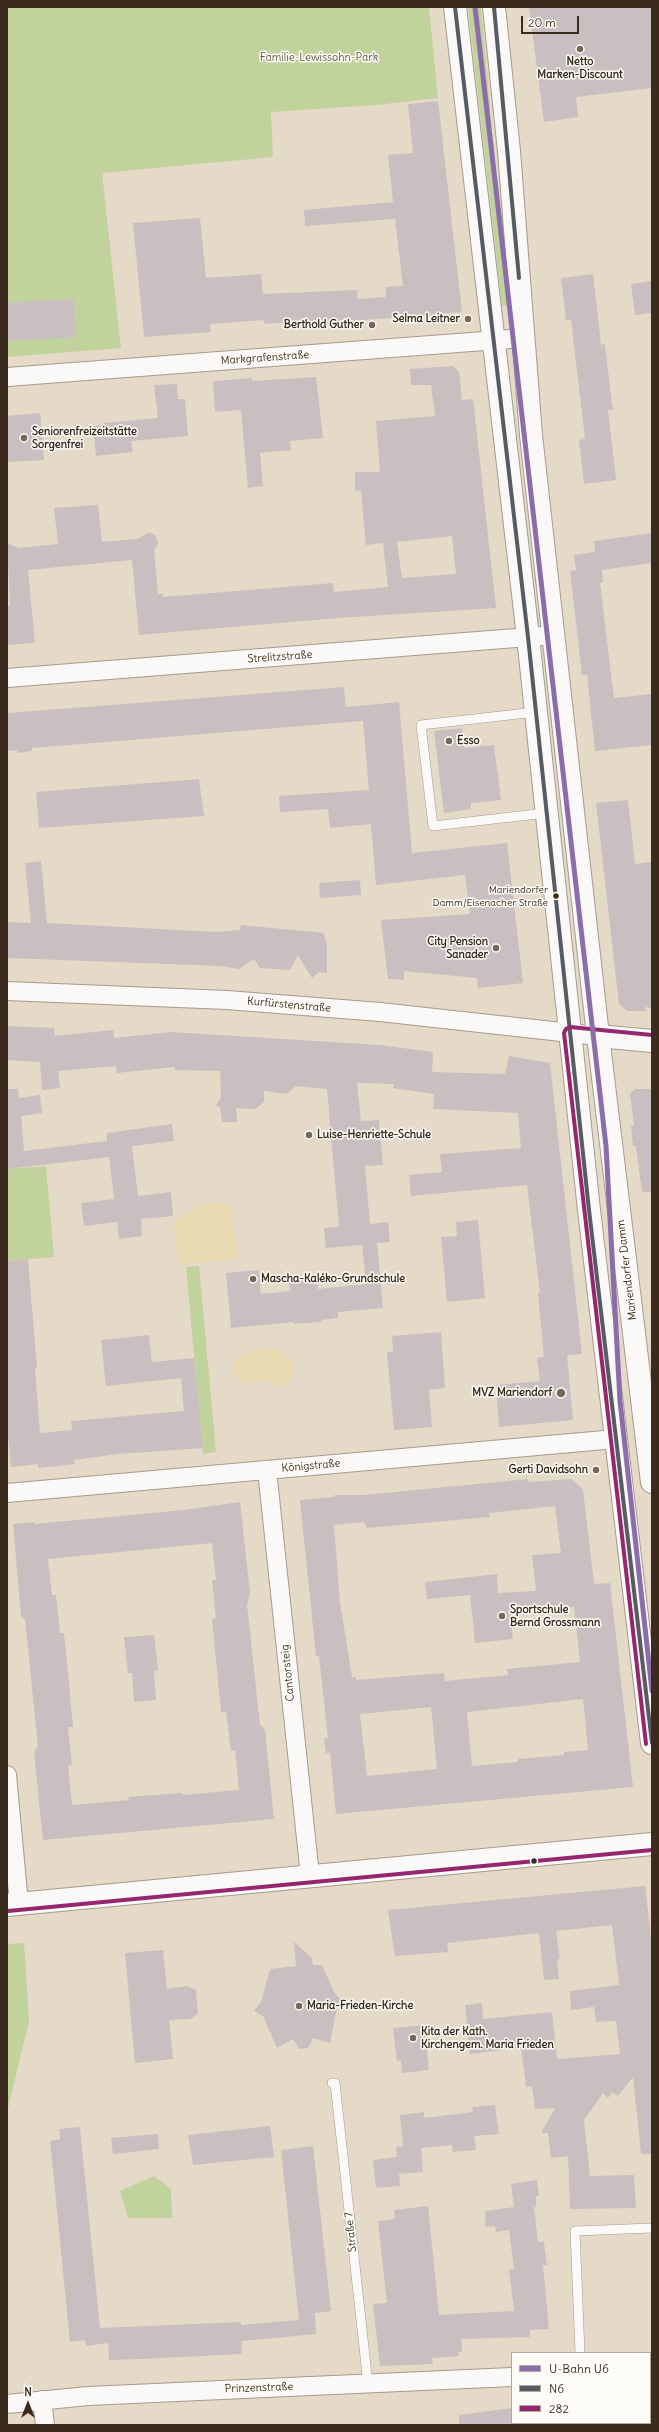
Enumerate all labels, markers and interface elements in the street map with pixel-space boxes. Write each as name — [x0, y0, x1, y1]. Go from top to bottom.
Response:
scale bar — [523, 8, 581, 34]
text: 20 m — [528, 15, 556, 30]
marker: Netto Marken-Discount — [575, 44, 585, 54]
park label: Familie-Lewissohn-Park — [260, 51, 378, 65]
place label: Netto Marken-Discount — [537, 55, 623, 81]
place label: Selma Leitner — [392, 312, 460, 326]
marker: Selma Leitner — [463, 314, 473, 324]
place label: Berthold Guther — [284, 318, 364, 332]
marker: Berthold Guther — [367, 320, 377, 330]
street label: Markgrafenstraße — [220, 348, 310, 368]
place label: Seniorenfreizeitstätte Sorgenfrei — [32, 425, 137, 451]
marker: Seniorenfreizeitstätte Sorgenfrei — [19, 433, 29, 443]
street label: Strelitzstraße — [247, 648, 313, 666]
place label: Esso — [457, 734, 480, 748]
marker: Esso — [444, 736, 454, 746]
place label: Mariendorfer Damm/Eisenacher Straße — [433, 884, 548, 908]
marker: Mariendorfer Damm/Eisenacher Straße — [551, 891, 561, 901]
place label: City Pension Sanader — [427, 935, 488, 961]
marker: City Pension Sanader — [491, 943, 501, 953]
street label: Kurfürstenstraße — [246, 995, 332, 1015]
place label: Luise-Henriette-Schule — [317, 1128, 431, 1142]
marker: Luise-Henriette-Schule — [304, 1130, 314, 1140]
street label: Mariendorfer Damm — [614, 1219, 640, 1321]
place label: Mascha-Kaléko-Grundschule — [261, 1272, 405, 1286]
marker: Mascha-Kaléko-Grundschule — [248, 1274, 258, 1284]
place label: MVZ Mariendorf — [472, 1386, 552, 1400]
marker: MVZ Mariendorf — [555, 1387, 567, 1399]
street label: Königstraße — [281, 1457, 341, 1475]
place label: Gerti Davidsohn — [509, 1463, 588, 1477]
marker: Gerti Davidsohn — [591, 1465, 601, 1475]
place label: Sportschule Bernd Grossmann — [510, 1603, 600, 1629]
marker: Sportschule Bernd Grossmann — [497, 1611, 507, 1621]
street label: Cantorsteig — [278, 1644, 298, 1702]
unlabelled marker — [529, 1856, 539, 1866]
place label: Maria-Frieden-Kirche — [307, 1999, 413, 2013]
marker: Maria-Frieden-Kirche — [294, 2001, 304, 2011]
place label: Kita der Kath. Kirchengem. Maria Frieden — [421, 2025, 554, 2051]
marker: Kita der Kath. Kirchengem. Maria Frieden — [408, 2033, 418, 2043]
street label: Straße 7 — [342, 2211, 360, 2253]
legend — [511, 2352, 651, 2424]
text: U-Bahn U6 — [549, 2361, 609, 2376]
street label: Prinzenstraße — [225, 2380, 293, 2396]
text: N6 — [549, 2381, 564, 2396]
north arrow — [8, 2384, 48, 2424]
text: N — [24, 2385, 32, 2399]
text: 282 — [549, 2401, 569, 2416]

